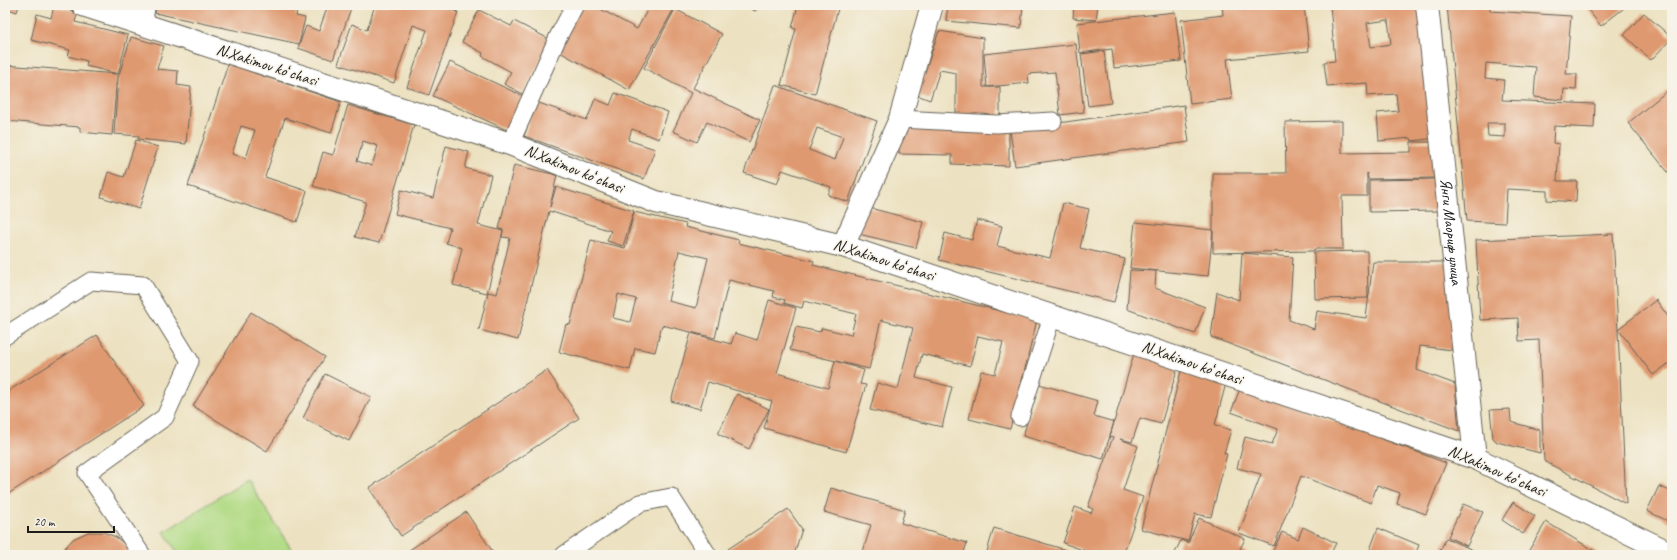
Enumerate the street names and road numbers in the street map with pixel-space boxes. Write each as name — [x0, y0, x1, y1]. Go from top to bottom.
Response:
street label: N.Xakimov koʻchasi — [214, 39, 322, 91]
street label: N.Xakimov koʻchasi — [522, 140, 628, 199]
street label: Янги Маориф улица — [1435, 177, 1467, 287]
street label: N.Xakimov koʻchasi — [831, 234, 939, 286]
street label: N.Xakimov koʻchasi — [1139, 336, 1247, 390]
street label: N.Xakimov koʻchasi — [1445, 440, 1551, 502]

